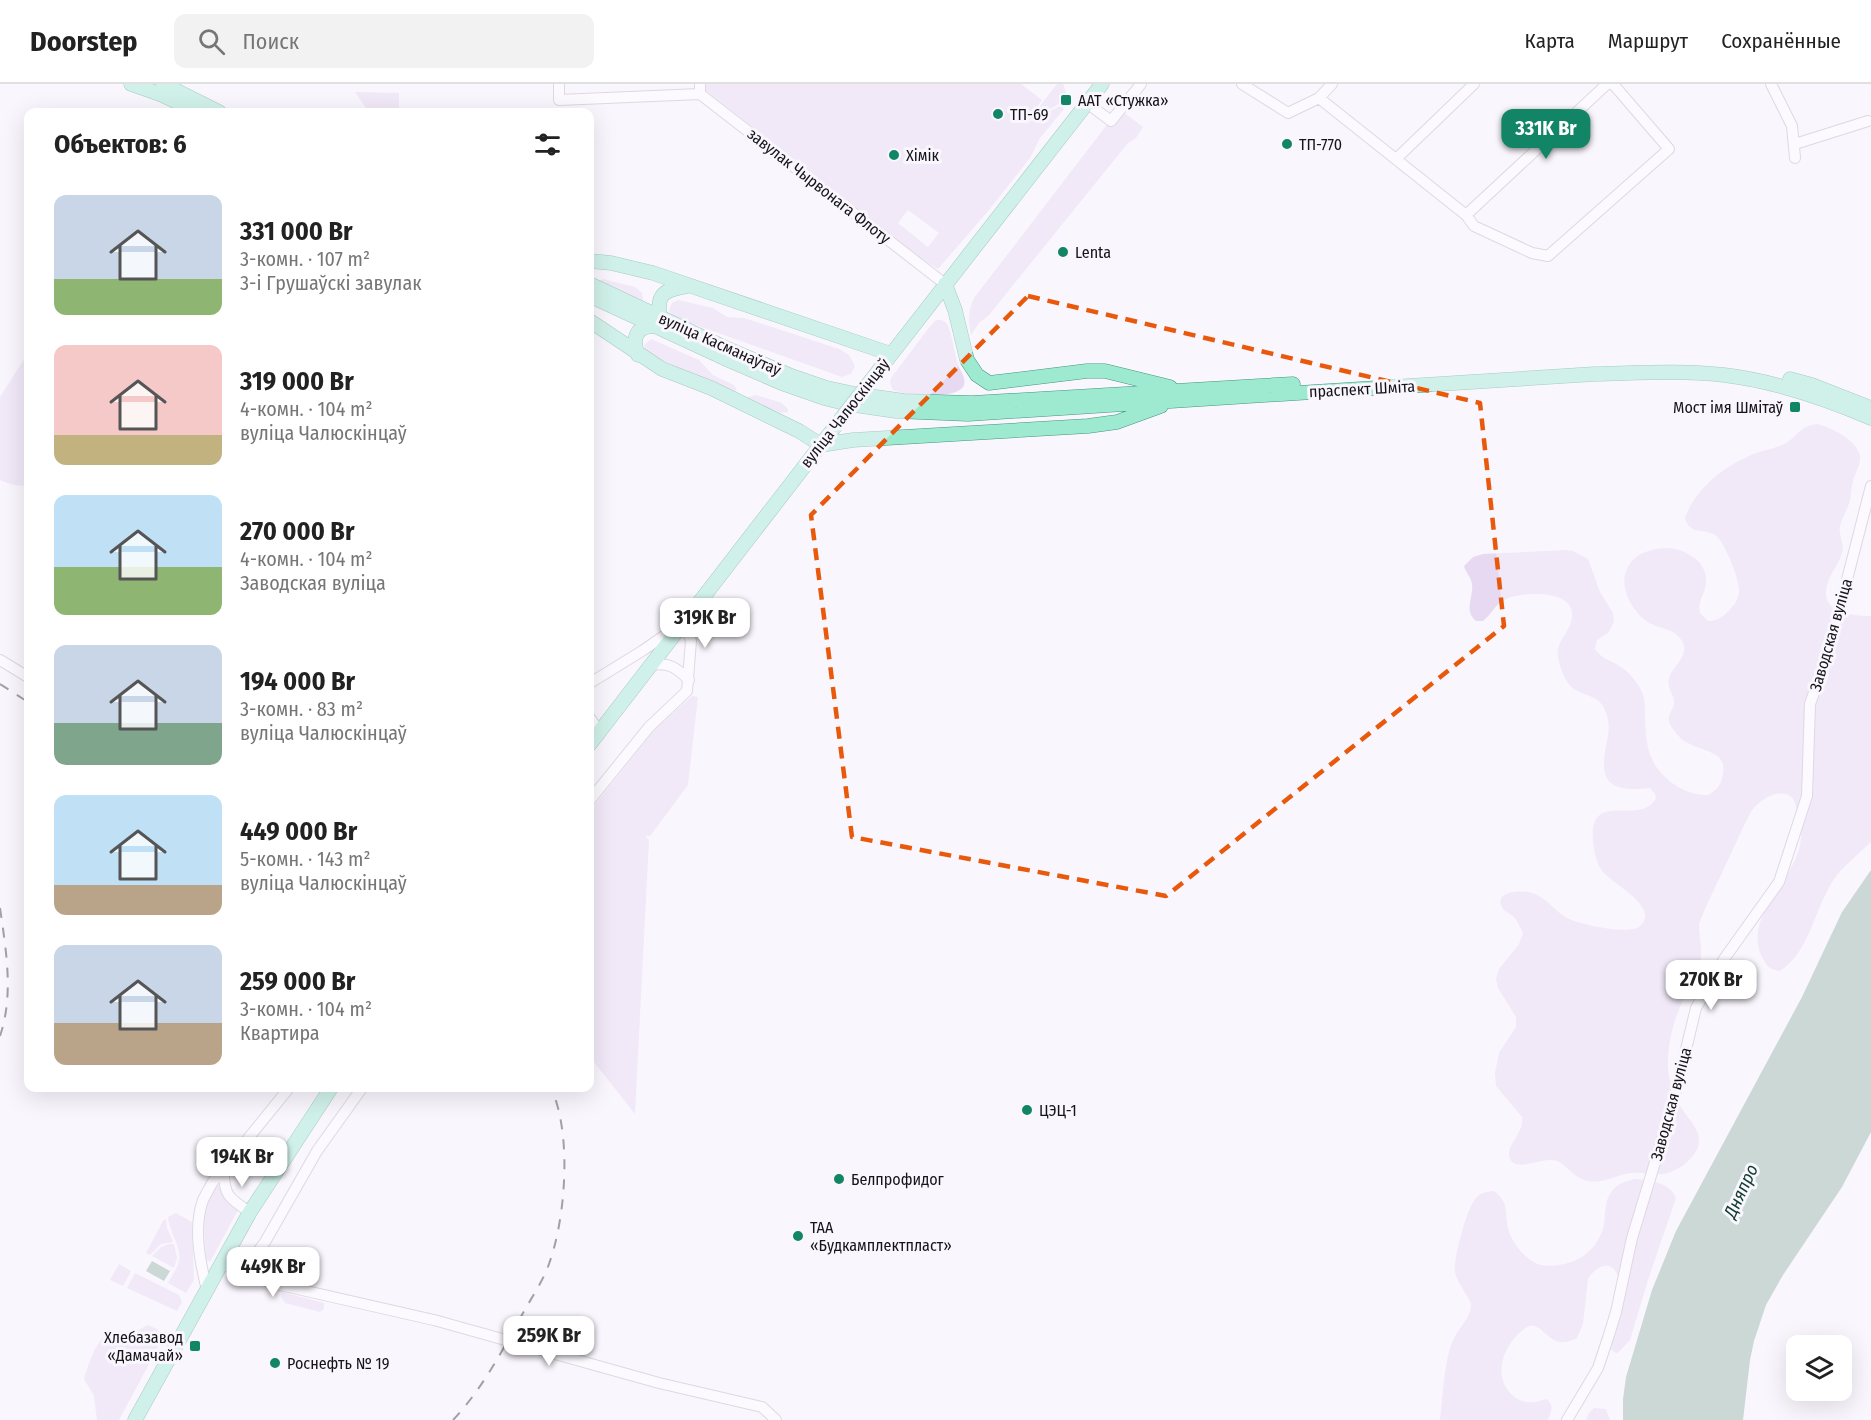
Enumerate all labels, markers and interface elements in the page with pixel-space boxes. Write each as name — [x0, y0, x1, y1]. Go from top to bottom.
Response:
search box — [174, 14, 594, 68]
text: Doorstep — [30, 25, 138, 58]
icon: search — [195, 25, 228, 58]
text: Поиск — [243, 28, 299, 55]
text: Карта — [1525, 28, 1575, 54]
text: Маршрут — [1608, 28, 1688, 54]
text: Сохранённые — [1721, 28, 1841, 54]
place label: ААТ «Стужка» — [1078, 91, 1169, 110]
marker: ААТ «Стужка» — [1059, 93, 1073, 107]
place label: ТП-69 — [1010, 105, 1049, 124]
marker: ТП-69 — [991, 107, 1005, 121]
pin: 331K Br — [1491, 109, 1601, 160]
text: 331K Br — [1515, 116, 1577, 140]
street label: завулак Чырвонага Флоту — [744, 124, 895, 248]
icon: filters — [531, 128, 564, 161]
text: Объектов: 6 — [54, 129, 187, 160]
place label: ТП-770 — [1299, 135, 1342, 154]
marker: ТП-770 — [1280, 137, 1294, 151]
place label: Хімік — [906, 146, 940, 165]
marker: Хімік — [887, 148, 901, 162]
text: 331 000 Br — [240, 216, 353, 247]
icon: home — [102, 219, 174, 291]
place label: Lenta — [1075, 243, 1111, 262]
marker: Lenta — [1056, 245, 1070, 259]
text: 3-комн. · 107 m² — [240, 247, 370, 271]
text: 3-і Грушаўскі завулак — [240, 271, 422, 295]
street label: вуліца Касманаўтаў — [656, 309, 785, 380]
street label: вуліца Чалюскінцаў — [796, 354, 894, 471]
text: 319 000 Br — [240, 366, 354, 397]
icon: home — [102, 369, 174, 441]
street label: праспект Шміта — [1308, 377, 1416, 401]
text: 4-комн. · 104 m² — [240, 397, 373, 421]
place label: Мост імя Шмітаў — [1673, 398, 1784, 417]
marker: Мост імя Шмітаў — [1788, 400, 1802, 414]
text: вуліца Чалюскінцаў — [240, 421, 407, 445]
text: 270 000 Br — [240, 516, 354, 547]
icon: home — [102, 519, 174, 591]
text: 4-комн. · 104 m² — [240, 547, 373, 571]
text: Заводская вуліца — [240, 571, 386, 595]
street label: Заводская вуліца — [1806, 576, 1856, 694]
pin: 319K Br — [650, 598, 760, 649]
text: 319K Br — [674, 605, 736, 629]
text: 194 000 Br — [240, 666, 355, 697]
icon: home — [102, 669, 174, 741]
text: 3-комн. · 83 m² — [240, 697, 363, 721]
text: вуліца Чалюскінцаў — [240, 721, 407, 745]
text: 449 000 Br — [240, 816, 357, 847]
icon: home — [102, 819, 174, 891]
text: 5-комн. · 143 m² — [240, 847, 370, 871]
text: вуліца Чалюскінцаў — [240, 871, 407, 895]
pin: 270K Br — [1656, 960, 1766, 1011]
text: 259 000 Br — [240, 966, 355, 997]
text: 270K Br — [1680, 967, 1742, 991]
icon: home — [102, 969, 174, 1041]
text: 3-комн. · 104 m² — [240, 997, 372, 1021]
text: Квартира — [240, 1021, 320, 1045]
street label: Заводская вуліца — [1647, 1045, 1695, 1163]
place label: ЦЭЦ-1 — [1039, 1101, 1077, 1120]
marker: ЦЭЦ-1 — [1020, 1103, 1034, 1117]
pin: 194K Br — [187, 1137, 297, 1188]
text: 194K Br — [210, 1144, 274, 1168]
water label: Дняпро — [1718, 1161, 1763, 1223]
place label: Белпрофидог — [851, 1170, 945, 1189]
marker: Белпрофидог — [832, 1172, 846, 1186]
place label: ТАА «Будкамплектпласт» — [810, 1218, 952, 1255]
marker: ТАА «Будкамплектпласт» — [791, 1229, 805, 1243]
pin: 449K Br — [218, 1247, 328, 1298]
text: 449K Br — [241, 1254, 305, 1278]
pin: 259K Br — [494, 1316, 604, 1367]
text: 259K Br — [517, 1323, 581, 1347]
place label: Хлебазавод «Дамачай» — [104, 1328, 183, 1365]
map controls — [1786, 1335, 1852, 1401]
button: layers — [1786, 1335, 1852, 1401]
marker: Хлебазавод «Дамачай» — [188, 1339, 202, 1353]
place label: Роснефть № 19 — [287, 1354, 390, 1373]
marker: Роснефть № 19 — [268, 1356, 282, 1370]

